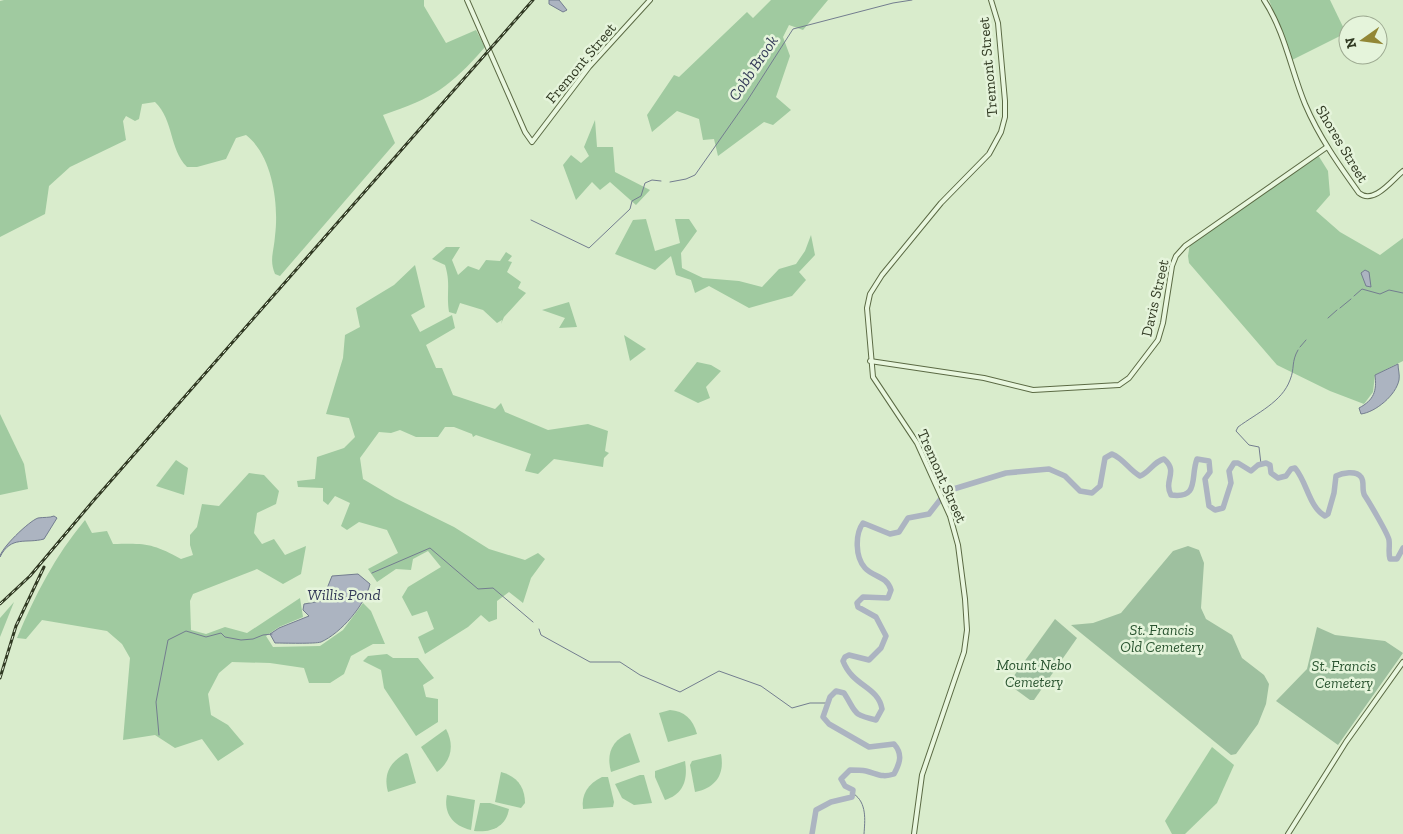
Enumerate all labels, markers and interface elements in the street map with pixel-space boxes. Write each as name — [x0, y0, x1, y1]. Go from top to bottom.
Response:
north arrow — [1338, 15, 1388, 65]
street label: Tremont Street — [975, 16, 1001, 118]
street label: Fremont Street — [542, 19, 620, 107]
water label: Cobb Brook — [724, 32, 782, 104]
text: N — [1341, 35, 1360, 50]
street label: Shores Street — [1312, 102, 1372, 186]
street label: Davis Street — [1137, 257, 1173, 338]
street label: Tremont Street — [913, 427, 971, 526]
water label: Willis Pond — [307, 585, 381, 604]
park label: St. Francis Old Cemetery — [1120, 621, 1204, 656]
park label: Mount Nebo Cemetery — [996, 656, 1072, 691]
park label: St. Francis Cemetery — [1312, 657, 1376, 692]

